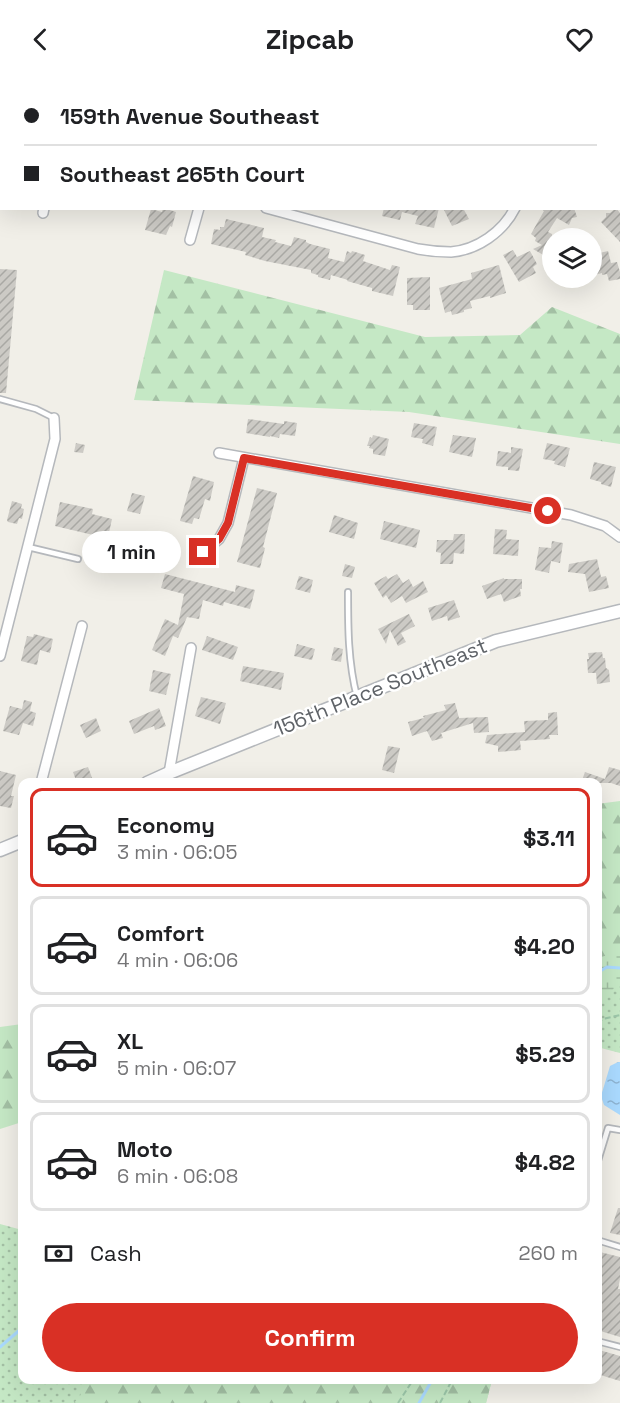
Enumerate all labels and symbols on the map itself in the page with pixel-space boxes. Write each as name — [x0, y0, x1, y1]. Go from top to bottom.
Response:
route start — [534, 497, 561, 524]
callout: 1 min — [83, 531, 182, 573]
route end — [189, 538, 216, 565]
street label: 156th Place Southeast — [269, 632, 491, 742]

